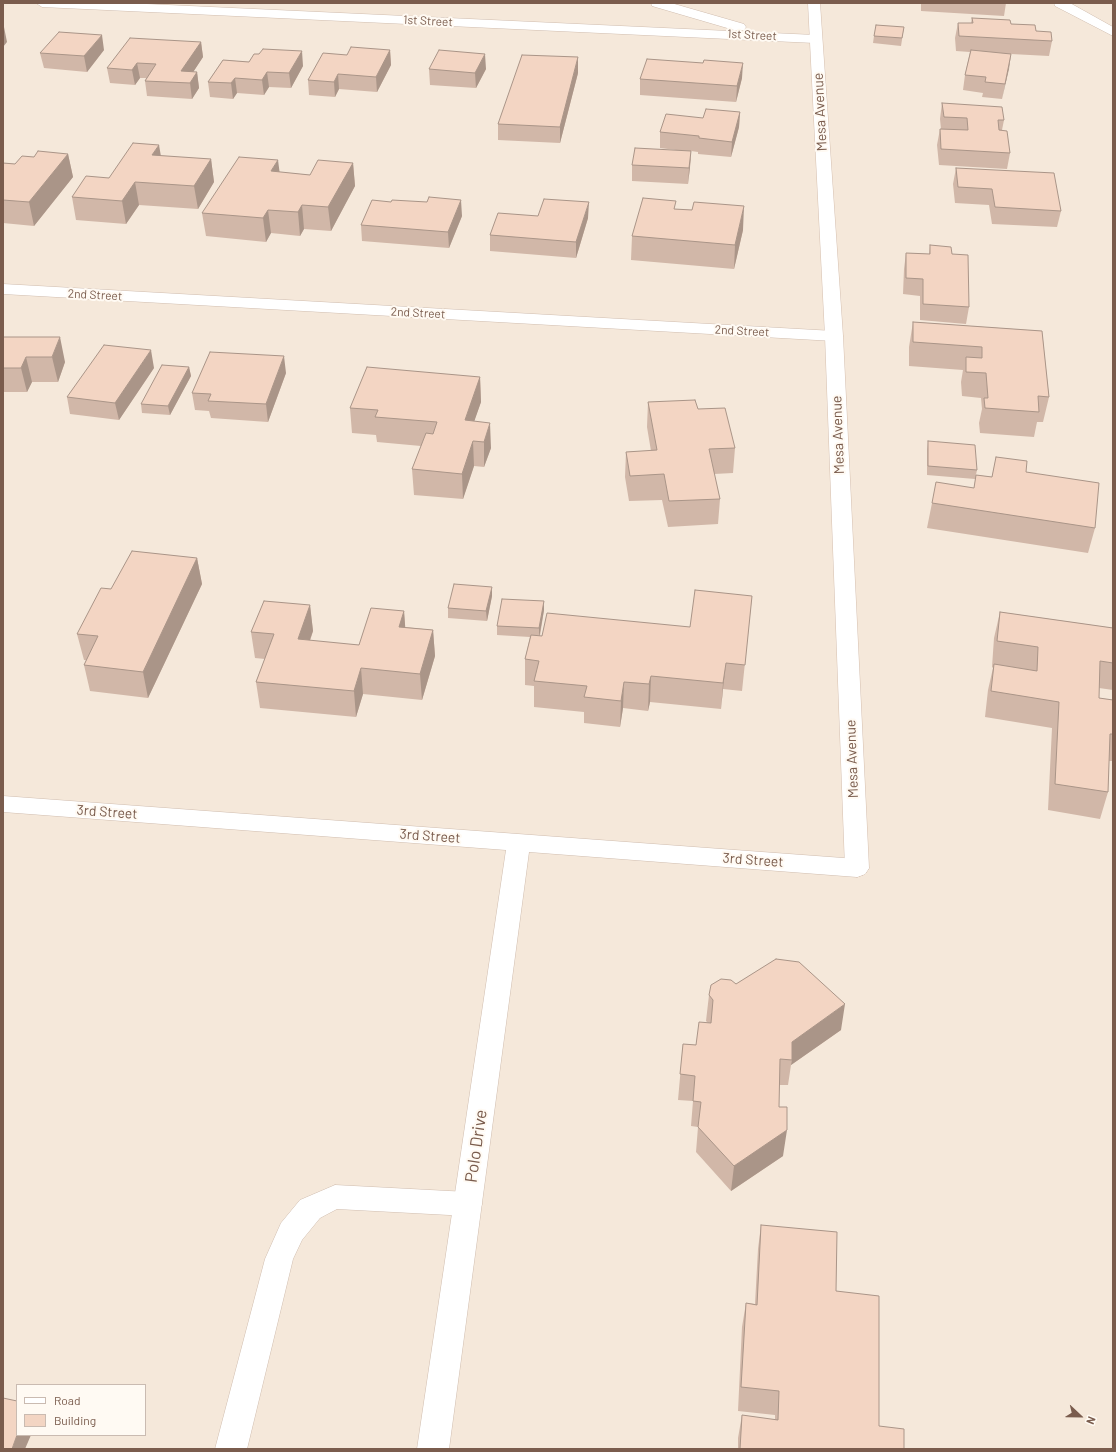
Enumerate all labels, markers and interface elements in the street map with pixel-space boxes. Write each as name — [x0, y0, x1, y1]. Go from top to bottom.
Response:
street label: 1st Street — [403, 13, 453, 29]
street label: 1st Street — [727, 27, 777, 43]
street label: Mesa Avenue — [810, 72, 830, 152]
street label: 2nd Street — [67, 286, 123, 304]
street label: 2nd Street — [390, 304, 446, 322]
street label: 2nd Street — [714, 322, 770, 340]
street label: Mesa Avenue — [828, 395, 848, 475]
street label: Mesa Avenue — [842, 719, 862, 799]
street label: 3rd Street — [76, 801, 138, 823]
street label: 3rd Street — [399, 825, 461, 847]
street label: 3rd Street — [722, 849, 784, 871]
street label: Polo Drive — [461, 1108, 491, 1184]
legend — [16, 1384, 146, 1436]
text: Road — [54, 1393, 81, 1407]
north arrow — [1060, 1396, 1100, 1436]
text: Building — [54, 1413, 96, 1427]
text: N — [1084, 1415, 1099, 1427]

